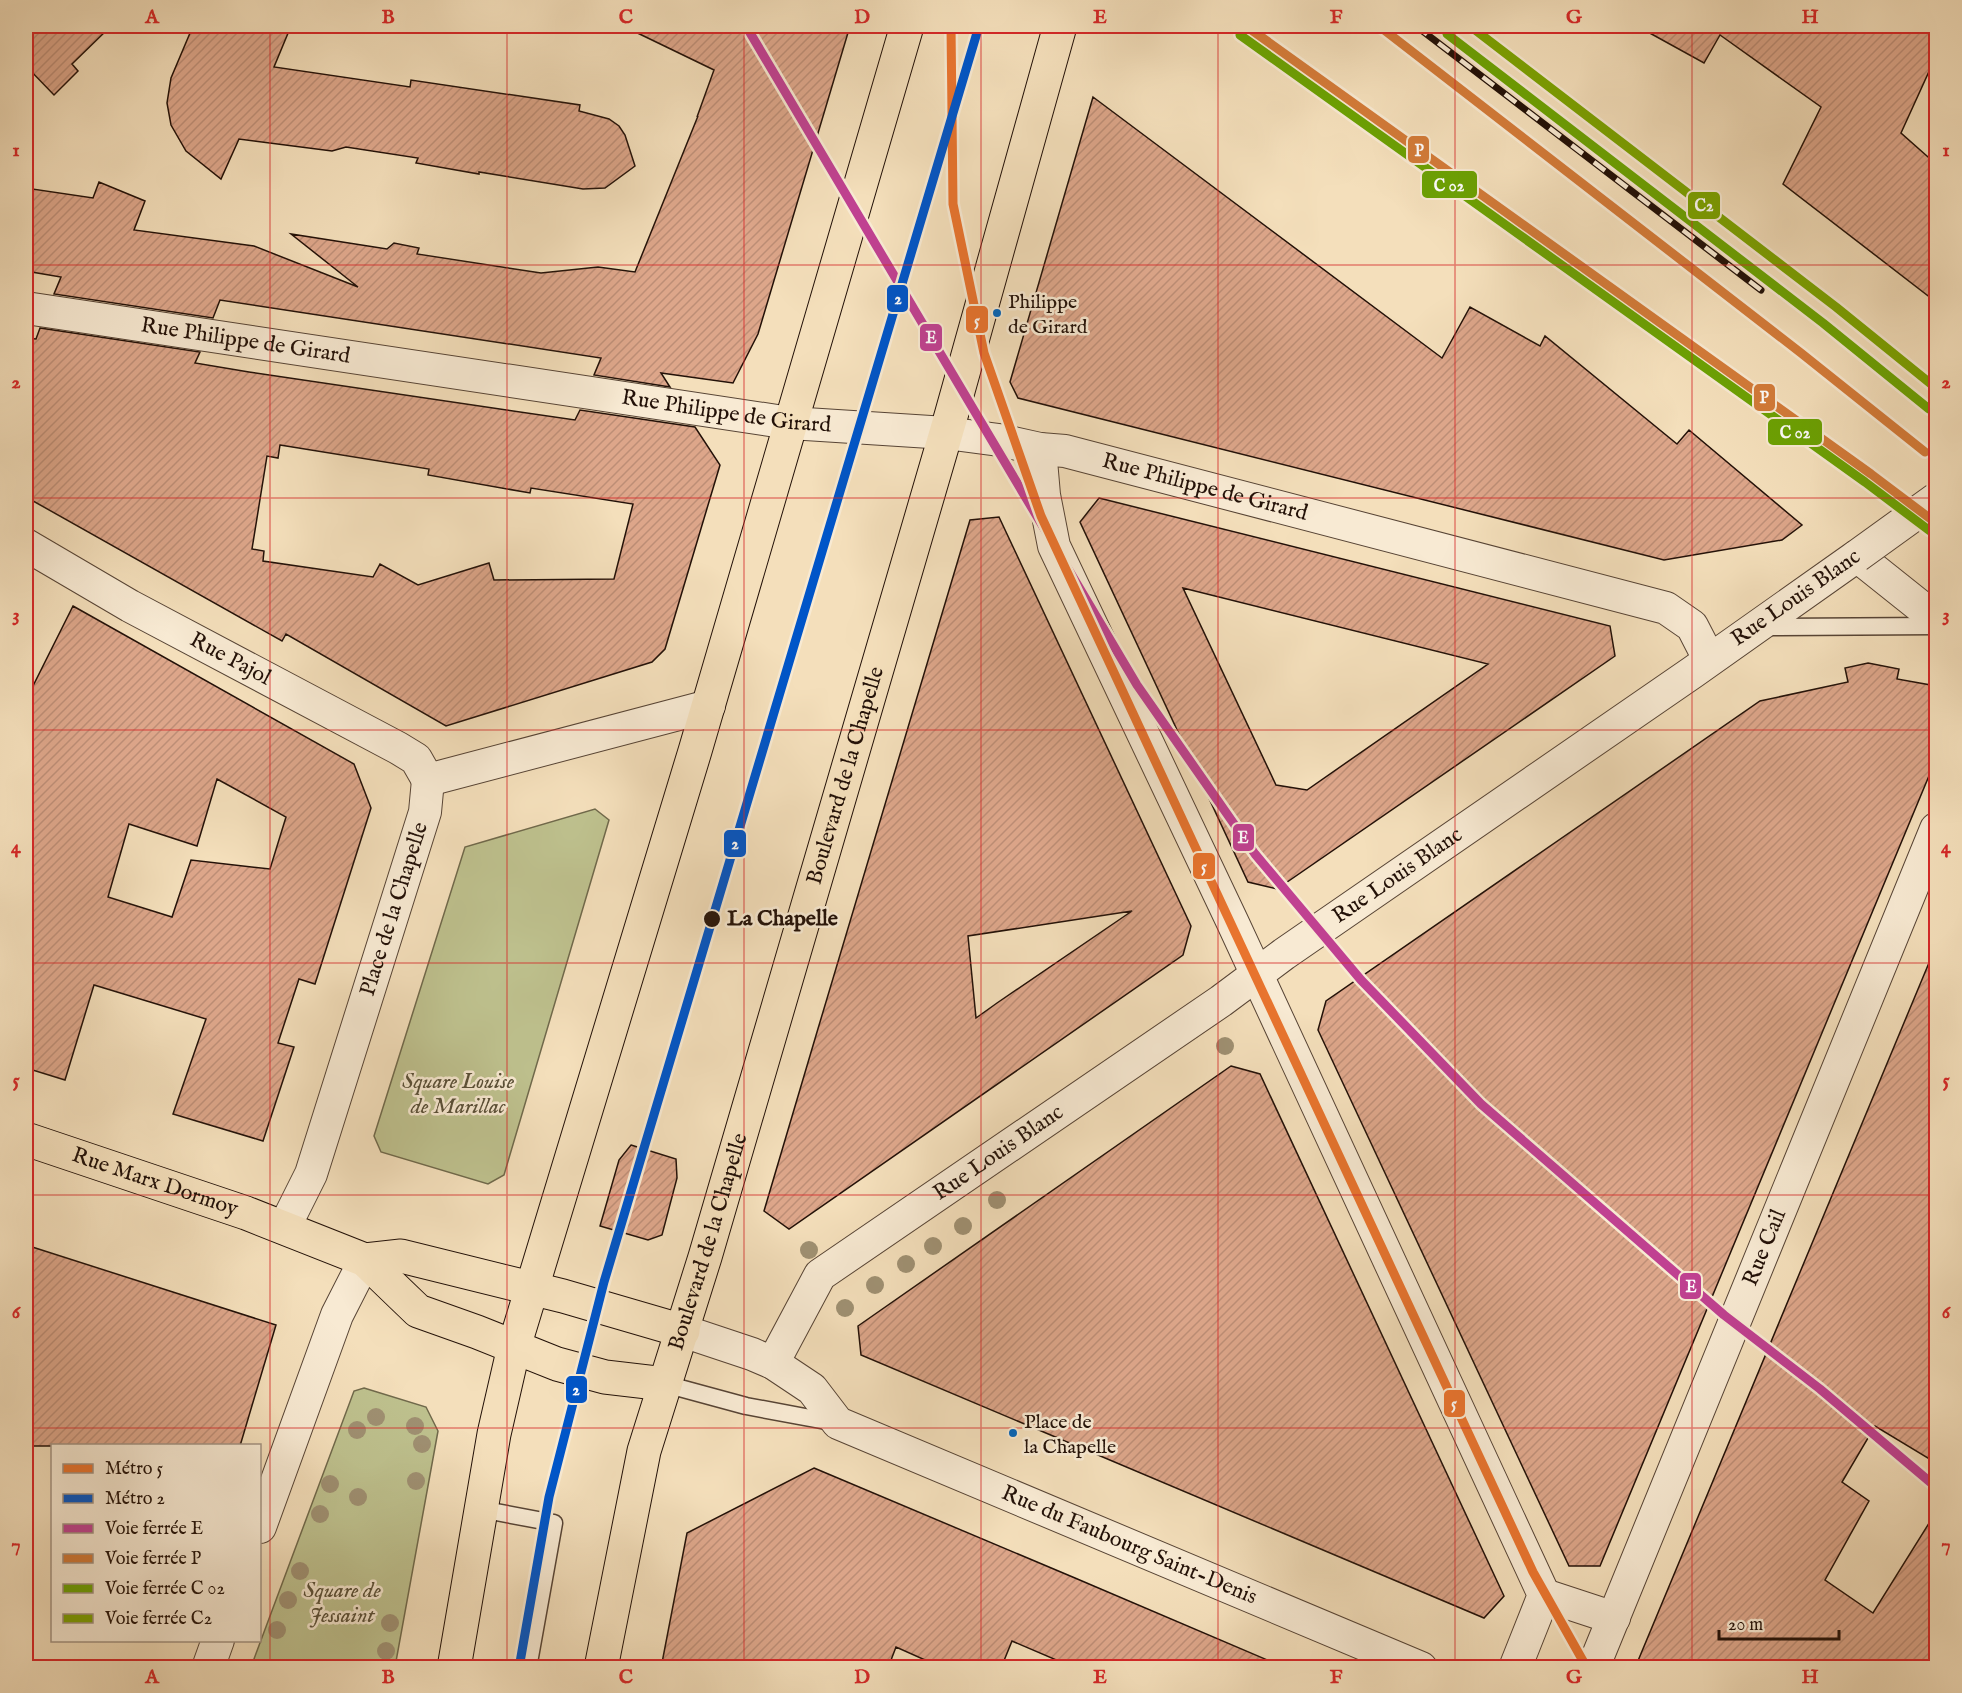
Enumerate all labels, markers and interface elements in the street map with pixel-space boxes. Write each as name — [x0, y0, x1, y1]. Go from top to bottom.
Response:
text: A — [144, 5, 160, 30]
text: B — [381, 5, 395, 30]
text: C — [619, 5, 633, 30]
text: D — [854, 5, 870, 30]
text: E — [1093, 5, 1107, 30]
text: F — [1330, 5, 1343, 30]
text: G — [1566, 5, 1583, 30]
text: H — [1801, 5, 1819, 30]
line badge: P — [1407, 135, 1430, 164]
text: 1 — [12, 138, 20, 163]
text: 1 — [1942, 138, 1950, 163]
text: P — [1414, 142, 1424, 162]
line badge: C 02 — [1421, 170, 1478, 199]
text: C 02 — [1434, 177, 1465, 197]
line badge: C2 — [1687, 191, 1721, 220]
text: C2 — [1695, 197, 1714, 217]
line badge: 2 — [886, 284, 909, 313]
text: 2 — [894, 290, 902, 310]
place label: Philippe de Girard — [1008, 290, 1088, 340]
line badge: 5 — [965, 305, 989, 334]
marker: Philippe de Girard — [991, 307, 1003, 319]
street label: Rue Philippe de Girard — [139, 311, 352, 371]
text: 5 — [974, 312, 980, 332]
line badge: E — [919, 323, 943, 352]
text: E — [925, 329, 937, 349]
text: 2 — [11, 370, 21, 395]
text: 2 — [1941, 370, 1951, 395]
line badge: P — [1753, 383, 1776, 412]
street label: Rue Philippe de Girard — [619, 384, 832, 440]
text: P — [1759, 389, 1769, 409]
line badge: C 02 — [1767, 418, 1823, 446]
text: C 02 — [1780, 424, 1811, 444]
street label: Rue Philippe de Girard — [1099, 447, 1311, 528]
street label: Rue Louis Blanc — [1726, 543, 1866, 653]
text: 3 — [12, 603, 20, 628]
text: 3 — [1942, 603, 1950, 628]
street label: Rue Pajol — [185, 626, 276, 692]
street label: Boulevard de la Chapelle — [801, 663, 891, 888]
street label: Place de la Chapelle — [354, 819, 435, 1000]
street label: Rue Louis Blanc — [1327, 821, 1468, 930]
line badge: E — [1232, 823, 1255, 852]
line badge: 2 — [723, 829, 747, 858]
text: E — [1237, 829, 1249, 849]
text: 4 — [11, 835, 22, 860]
text: 2 — [731, 835, 739, 855]
text: 4 — [1941, 835, 1952, 860]
line badge: 5 — [1192, 852, 1216, 880]
text: 5 — [1201, 858, 1207, 878]
place label: La Chapelle — [727, 905, 838, 933]
marker: La Chapelle — [702, 909, 722, 929]
text: 5 — [12, 1068, 20, 1093]
park label: Square Louise de Marillac — [402, 1068, 515, 1121]
text: 5 — [1942, 1068, 1950, 1093]
street label: Rue Louis Blanc — [928, 1099, 1069, 1207]
street label: Boulevard de la Chapelle — [662, 1130, 754, 1354]
street label: Rue Marx Dormoy — [68, 1141, 242, 1223]
street label: Rue Cail — [1737, 1205, 1793, 1290]
line badge: E — [1679, 1272, 1702, 1300]
text: E — [1685, 1278, 1697, 1298]
text: 6 — [12, 1300, 22, 1325]
text: 6 — [1942, 1300, 1952, 1325]
line badge: 2 — [565, 1375, 588, 1404]
text: 2 — [572, 1381, 580, 1401]
line badge: 5 — [1443, 1389, 1466, 1418]
text: 5 — [1451, 1395, 1457, 1415]
place label: Place de la Chapelle — [1024, 1410, 1116, 1460]
marker: Place de la Chapelle — [1007, 1427, 1019, 1439]
legend — [51, 1444, 261, 1642]
text: Métro 5 — [105, 1458, 163, 1481]
street label: Rue du Faubourg Saint-Denis — [997, 1479, 1261, 1611]
text: Métro 2 — [105, 1488, 165, 1511]
text: Voie ferrée E — [104, 1518, 203, 1541]
text: 7 — [11, 1533, 21, 1558]
text: 7 — [1941, 1533, 1951, 1558]
text: Voie ferrée P — [104, 1548, 201, 1571]
park label: Square de Jessaint — [303, 1577, 381, 1630]
text: Voie ferrée C 02 — [104, 1578, 225, 1601]
scale bar — [1719, 1603, 1839, 1641]
text: Voie ferrée C2 — [104, 1608, 212, 1631]
text: 20 m — [1728, 1614, 1763, 1637]
text: A — [144, 1665, 160, 1690]
text: B — [381, 1665, 395, 1690]
text: C — [619, 1665, 633, 1690]
text: D — [854, 1665, 870, 1690]
text: E — [1093, 1665, 1107, 1690]
text: F — [1330, 1665, 1343, 1690]
text: G — [1566, 1665, 1583, 1690]
text: H — [1801, 1665, 1819, 1690]

